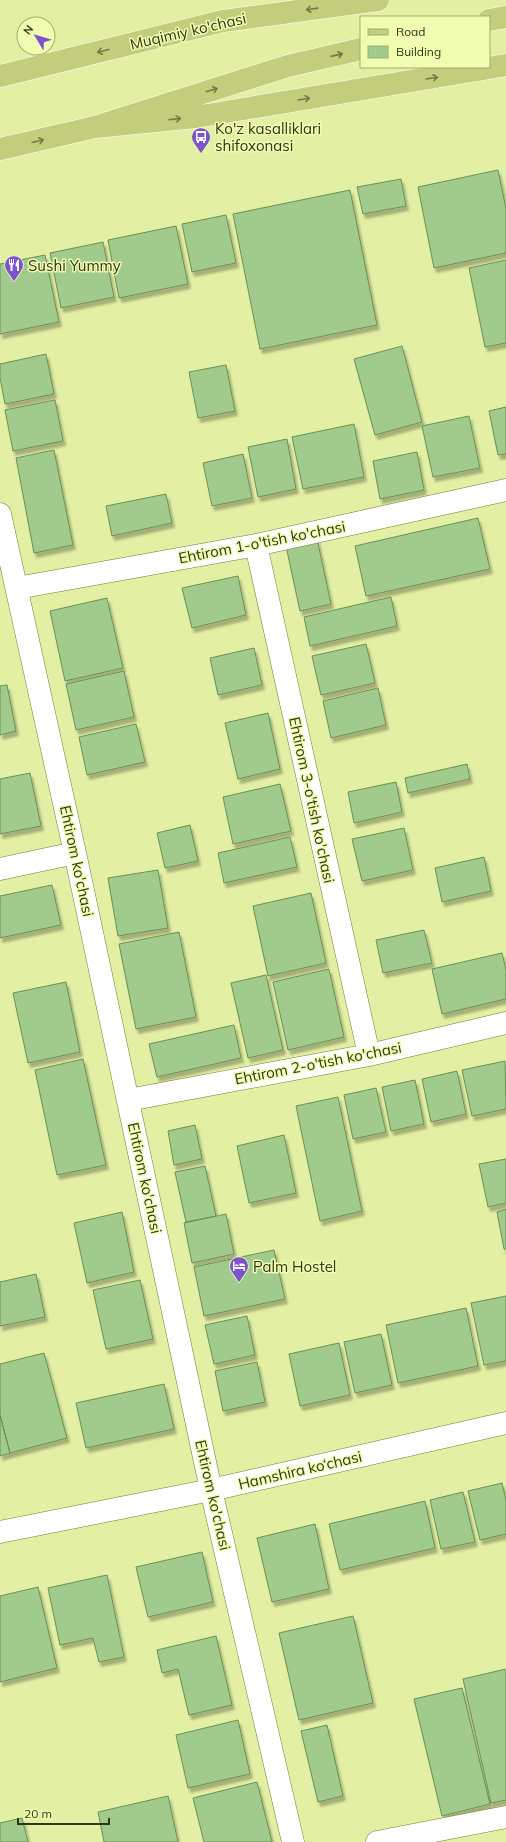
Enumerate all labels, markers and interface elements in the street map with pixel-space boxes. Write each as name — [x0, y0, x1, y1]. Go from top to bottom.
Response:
one-way arrow — [305, 5, 318, 13]
street label: Muqimiy ko'chasi — [128, 8, 248, 54]
north arrow — [16, 16, 56, 56]
legend — [360, 16, 490, 68]
text: N — [20, 22, 36, 37]
text: Road — [396, 24, 425, 39]
text: Building — [396, 44, 441, 59]
one-way arrow — [97, 47, 110, 55]
one-way arrow — [330, 50, 343, 58]
one-way arrow — [425, 74, 438, 82]
one-way arrow — [206, 86, 219, 93]
one-way arrow — [297, 95, 310, 103]
one-way arrow — [168, 115, 181, 122]
place label: Ko'z kasalliklari shifoxonasi — [215, 119, 321, 155]
bus stop icon: Ko'z kasalliklari shifoxonasi — [190, 126, 212, 154]
one-way arrow — [31, 137, 44, 144]
restaurant icon: Sushi Yummy — [3, 254, 25, 282]
place label: Sushi Yummy — [28, 256, 121, 275]
street label: Ehtirom 1-o'tish ko'chasi — [177, 516, 347, 568]
street label: Ehtirom 3-o'tish ko'chasi — [285, 715, 339, 885]
street label: Ehtirom ko'chasi — [56, 804, 98, 918]
street label: Ehtirom 2-o'tish ko'chasi — [233, 1037, 403, 1089]
street label: Ehtirom ko'chasi — [124, 1121, 166, 1235]
hotel icon: Palm Hostel — [228, 1255, 250, 1283]
place label: Palm Hostel — [253, 1257, 336, 1276]
street label: Ehtirom ko'chasi — [191, 1438, 235, 1552]
street label: Hamshira ko‘chasi — [236, 1447, 364, 1493]
scale bar — [18, 1800, 109, 1826]
text: 20 m — [24, 1806, 52, 1821]

